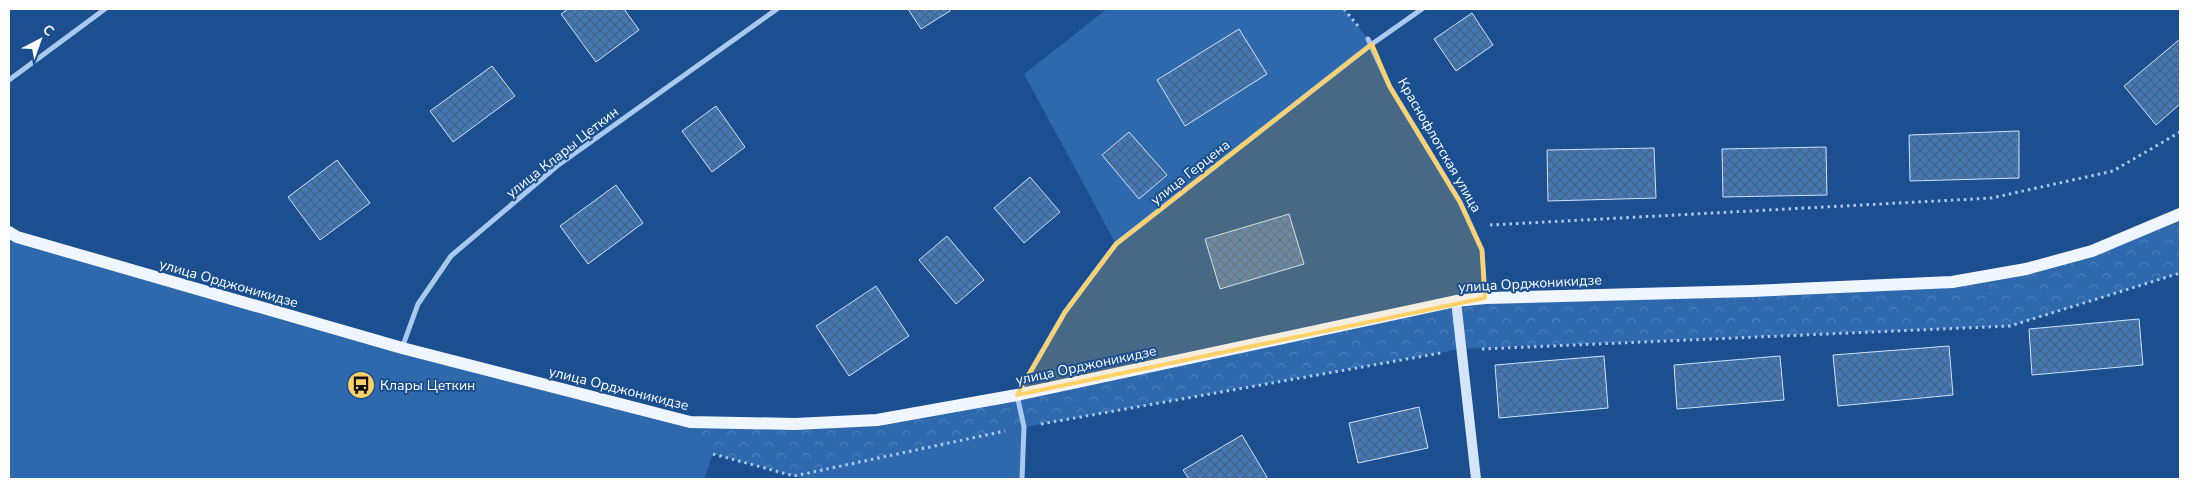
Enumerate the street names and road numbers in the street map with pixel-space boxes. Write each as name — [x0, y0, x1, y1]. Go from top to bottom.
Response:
street label: Краснофлотская улица — [1393, 74, 1486, 216]
street label: улица Клары Цеткин — [502, 102, 623, 202]
street label: улица Герцена — [1147, 135, 1234, 209]
street label: улица Орджоникидзе — [157, 255, 301, 312]
street label: улица Орджоникидзе — [1458, 270, 1602, 297]
street label: улица Орджоникидзе — [1014, 341, 1158, 390]
street label: улица Орджоникидзе — [547, 362, 691, 415]

